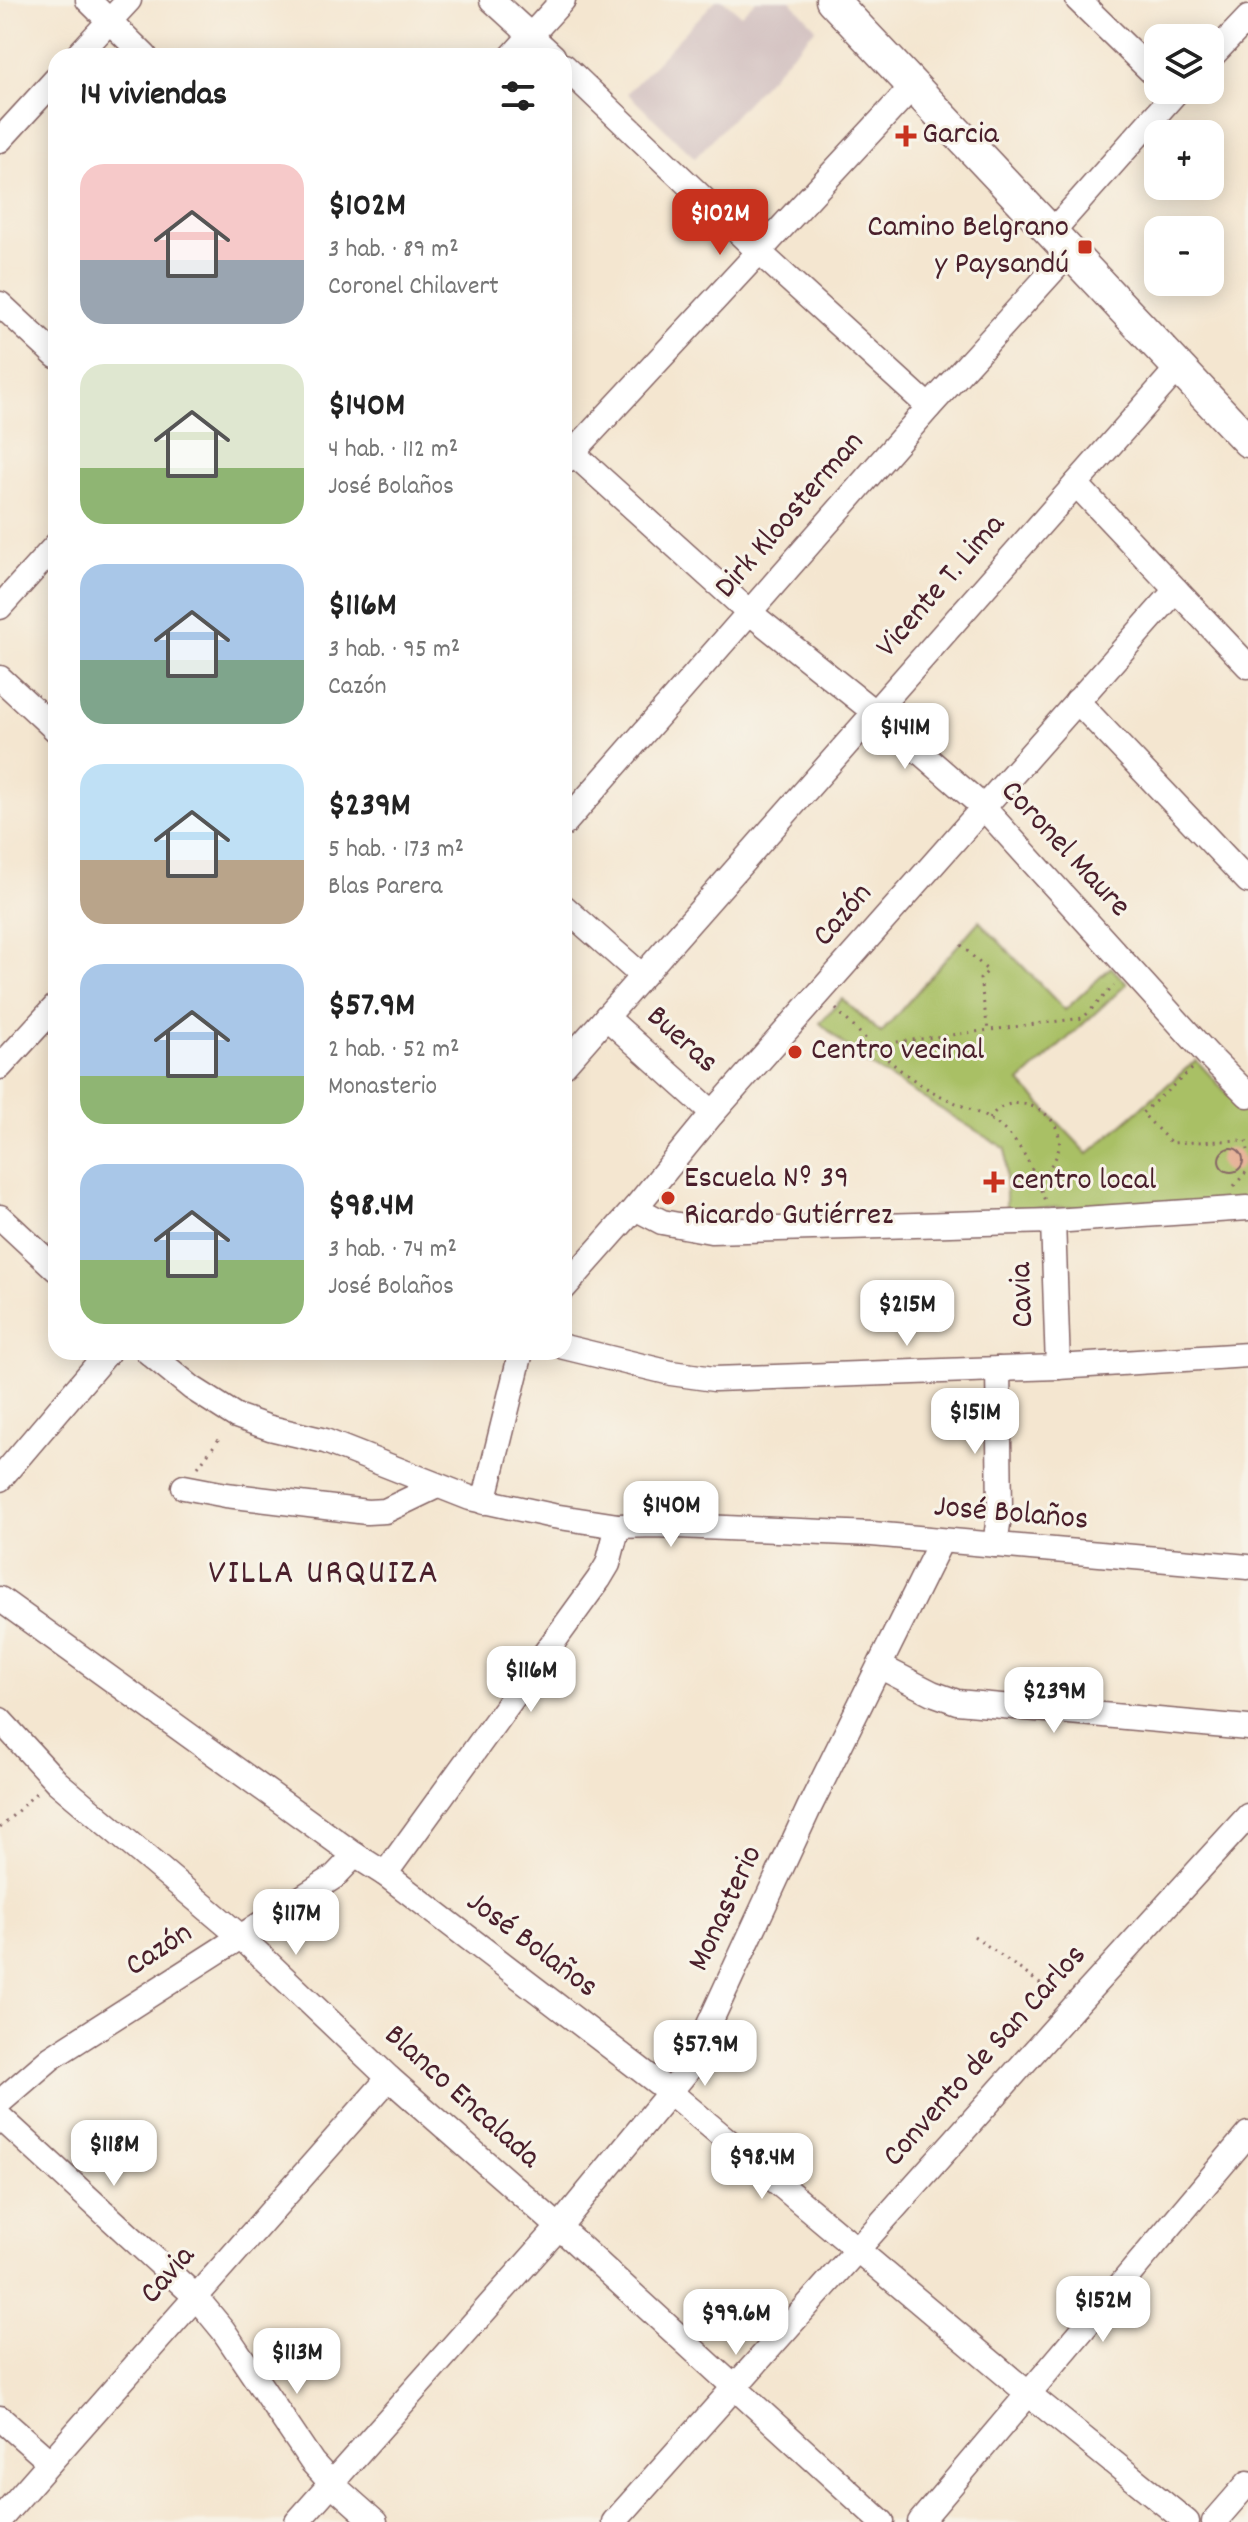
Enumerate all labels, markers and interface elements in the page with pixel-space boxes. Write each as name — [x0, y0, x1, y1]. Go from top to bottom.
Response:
map controls — [1144, 24, 1224, 296]
button: layers — [1144, 24, 1224, 104]
text: 14 viviendas — [80, 72, 227, 121]
icon: filters — [496, 74, 540, 118]
place label: Garcia — [922, 113, 1000, 159]
button: + — [1144, 120, 1224, 200]
marker: Garcia — [897, 127, 915, 145]
text: $102M — [328, 183, 406, 232]
pin: $102M — [664, 189, 776, 257]
icon: home — [144, 196, 240, 292]
text: $102M — [690, 196, 750, 233]
place label: Camino Belgrano y Paysandú — [867, 206, 1069, 289]
button: − — [1144, 216, 1224, 296]
text: 3 hab. · 89 m² — [328, 232, 459, 269]
marker: Camino Belgrano y Paysandú — [1076, 238, 1094, 256]
text: Coronel Chilavert — [328, 269, 499, 306]
text: $140M — [328, 383, 405, 432]
icon: home — [144, 396, 240, 492]
street label: Dirk Kloosterman — [705, 422, 877, 610]
text: 4 hab. · 112 m² — [328, 432, 458, 469]
text: José Bolaños — [328, 469, 454, 506]
street label: Vicente T. Lima — [866, 504, 1018, 669]
text: $116M — [328, 583, 397, 632]
icon: home — [144, 596, 240, 692]
text: 3 hab. · 95 m² — [328, 632, 460, 669]
text: Cazón — [328, 669, 387, 706]
pin: $141M — [849, 703, 961, 771]
text: $141M — [880, 710, 930, 747]
street label: Coronel Maure — [988, 771, 1140, 929]
text: $239M — [328, 783, 411, 832]
icon: home — [144, 796, 240, 892]
text: 5 hab. · 173 m² — [328, 832, 464, 869]
text: Blas Parera — [328, 869, 443, 906]
street label: Cazón — [803, 874, 885, 958]
text: $57.9M — [328, 983, 415, 1032]
icon: home — [144, 996, 240, 1092]
street label: Bueras — [635, 996, 727, 1086]
place label: Centro vecinal — [811, 1029, 985, 1075]
text: 2 hab. · 52 m² — [328, 1032, 460, 1069]
marker: Centro vecinal — [786, 1043, 804, 1061]
text: Monasterio — [328, 1069, 437, 1106]
place label: Escuela Nº 39 Ricardo Gutiérrez — [684, 1157, 893, 1240]
place label: centro local — [1012, 1159, 1157, 1205]
marker: centro local — [983, 1171, 1005, 1193]
text: $98.4M — [328, 1183, 414, 1232]
marker: Escuela Nº 39 Ricardo Gutiérrez — [659, 1189, 677, 1207]
icon: home — [144, 1196, 240, 1292]
text: 3 hab. · 74 m² — [328, 1232, 457, 1269]
street label: Cavia — [1000, 1261, 1048, 1328]
text: José Bolaños — [328, 1269, 454, 1306]
pin: $215M — [851, 1280, 963, 1348]
text: $215M — [878, 1287, 936, 1324]
pin: $151M — [919, 1388, 1031, 1456]
text: $151M — [949, 1395, 1001, 1432]
pin: $140M — [615, 1481, 727, 1549]
street label: José Bolaños — [932, 1485, 1090, 1545]
text: $140M — [641, 1488, 701, 1525]
district label: VILLA URQUIZA — [208, 1549, 440, 1601]
pin: $116M — [475, 1646, 587, 1714]
text: $116M — [505, 1653, 557, 1690]
pin: $239M — [998, 1667, 1110, 1735]
text: $239M — [1022, 1674, 1086, 1711]
street label: Monasterio — [678, 1839, 776, 1979]
street label: José Bolaños — [455, 1881, 607, 2011]
pin: $117M — [240, 1889, 352, 1957]
text: $117M — [271, 1896, 321, 1933]
street label: Cazón — [117, 1912, 203, 1990]
street label: Convento de San Carlos — [873, 1935, 1099, 2179]
street label: Blanco Encalada — [372, 2015, 550, 2182]
pin: $57.9M — [640, 2020, 770, 2088]
text: $57.9M — [672, 2027, 738, 2064]
pin: $118M — [58, 2120, 170, 2188]
text: $118M — [89, 2127, 139, 2164]
pin: $98.4M — [697, 2133, 827, 2201]
text: $98.4M — [729, 2140, 795, 2177]
street label: Cavia — [130, 2236, 208, 2316]
pin: $152M — [1047, 2276, 1159, 2344]
text: $152M — [1074, 2283, 1132, 2320]
pin: $99.6M — [671, 2289, 801, 2357]
text: $99.6M — [701, 2296, 771, 2333]
pin: $113M — [241, 2328, 353, 2396]
text: $113M — [271, 2335, 323, 2372]

